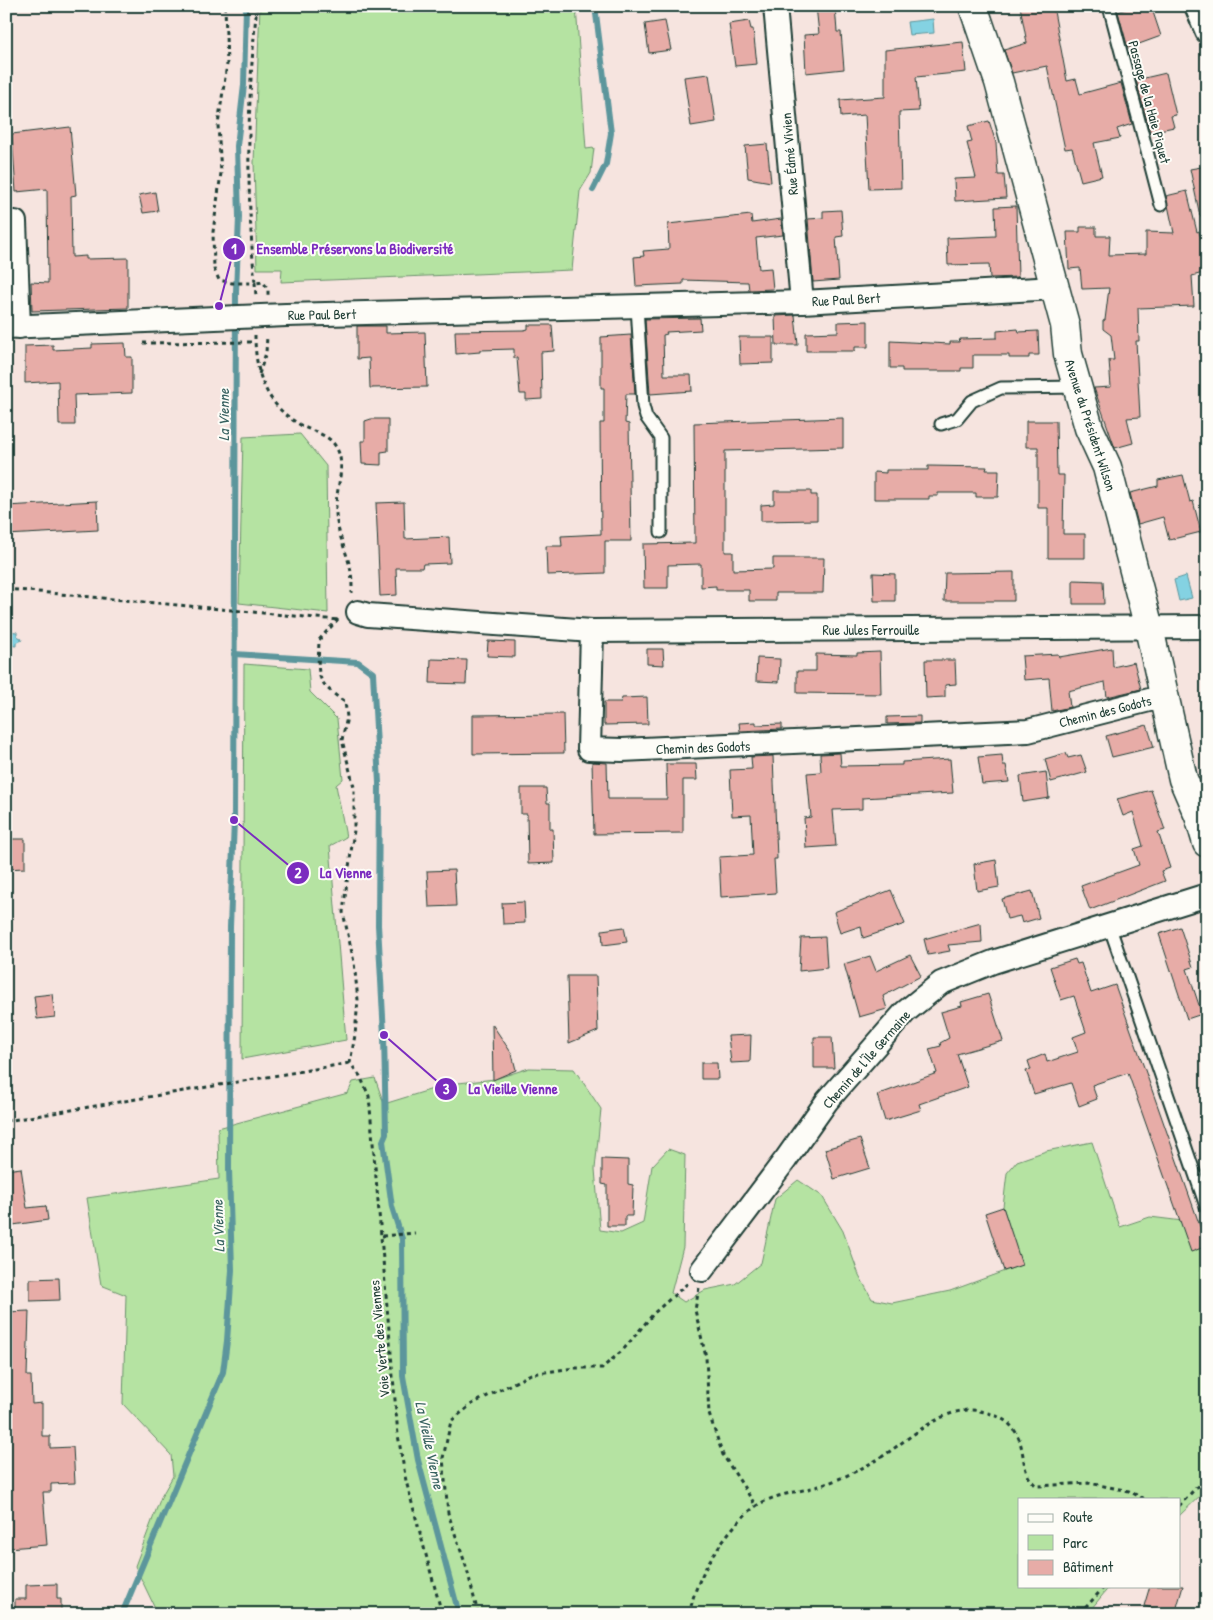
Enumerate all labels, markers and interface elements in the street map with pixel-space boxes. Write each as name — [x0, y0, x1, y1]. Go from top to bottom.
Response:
street label: Passage de la Haie Piquet — [1123, 38, 1176, 166]
street label: Rue Édmé Vivien — [776, 112, 802, 196]
callout: Ensemble Préservons la Biodiversité — [221, 234, 464, 264]
text: 1 — [231, 238, 237, 259]
text: Ensemble Préservons la Biodiversité — [256, 238, 454, 259]
street label: Rue Paul Bert — [811, 288, 881, 310]
street label: Rue Paul Bert — [288, 304, 357, 324]
street label: Avenue du Président Wilson — [1061, 357, 1121, 493]
water label: La Vienne — [213, 388, 234, 441]
street label: Rue Jules Ferrouille — [822, 620, 920, 639]
street label: Chemin des Godots — [1057, 690, 1153, 732]
street label: Chemin des Godots — [655, 736, 751, 758]
callout: La Vienne — [285, 858, 382, 888]
text: 2 — [294, 862, 302, 883]
text: La Vienne — [320, 862, 372, 883]
street label: Chemin de l'Île Germaine — [818, 1005, 914, 1112]
callout: La Vieille Vienne — [433, 1074, 567, 1104]
text: 3 — [443, 1078, 450, 1099]
text: La Vieille Vienne — [468, 1078, 558, 1099]
water label: La Vienne — [207, 1199, 229, 1252]
street label: Voie Verte des Viennes — [364, 1280, 394, 1398]
water label: La Vieille Vienne — [410, 1399, 450, 1492]
legend — [1018, 1498, 1180, 1588]
text: Route — [1063, 1506, 1093, 1527]
text: Parc — [1063, 1532, 1088, 1553]
text: Bâtiment — [1063, 1556, 1114, 1577]

